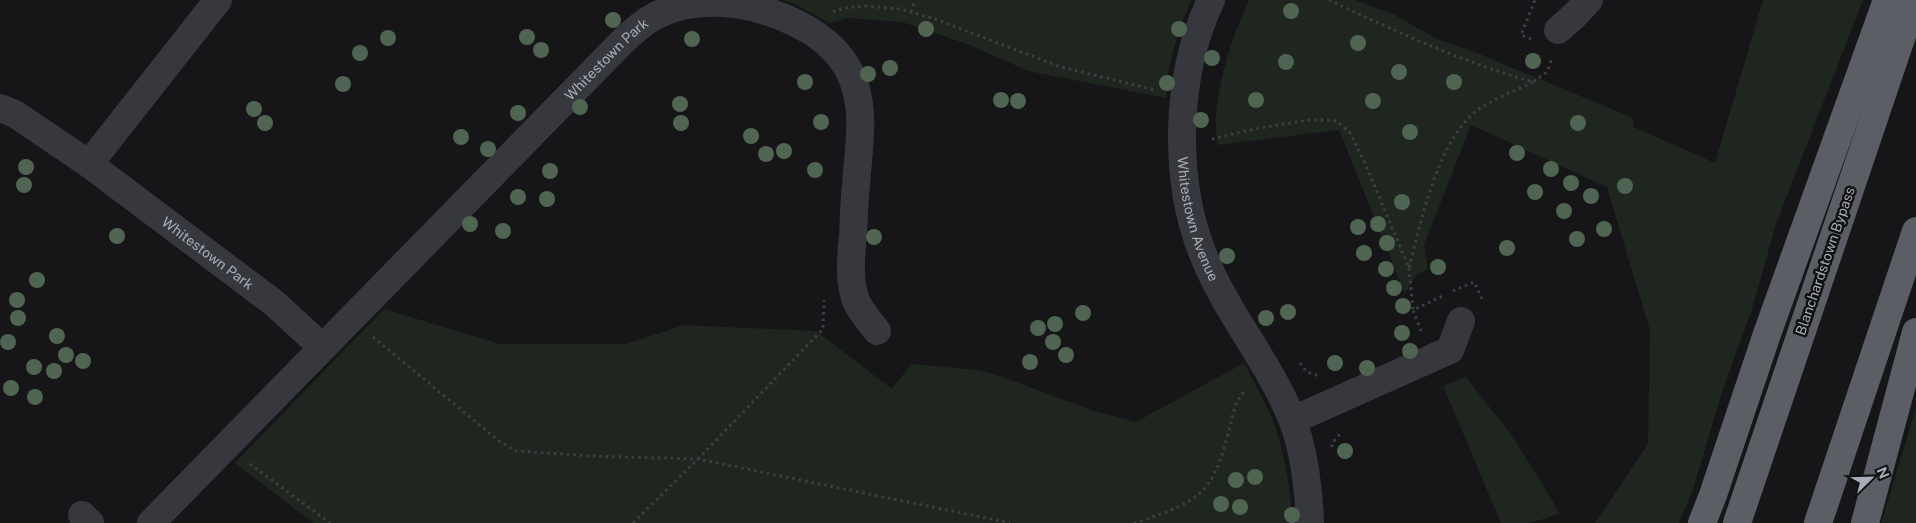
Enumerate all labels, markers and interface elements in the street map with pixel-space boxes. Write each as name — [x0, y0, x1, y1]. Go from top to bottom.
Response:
street label: Whitestown Park — [561, 15, 651, 104]
street label: Whitestown Avenue — [1174, 156, 1222, 284]
street label: Blanchardstown Bypass — [1792, 185, 1858, 337]
street label: Whitestown Park — [159, 214, 257, 293]
north arrow — [1846, 453, 1896, 503]
text: N — [1873, 465, 1892, 481]

